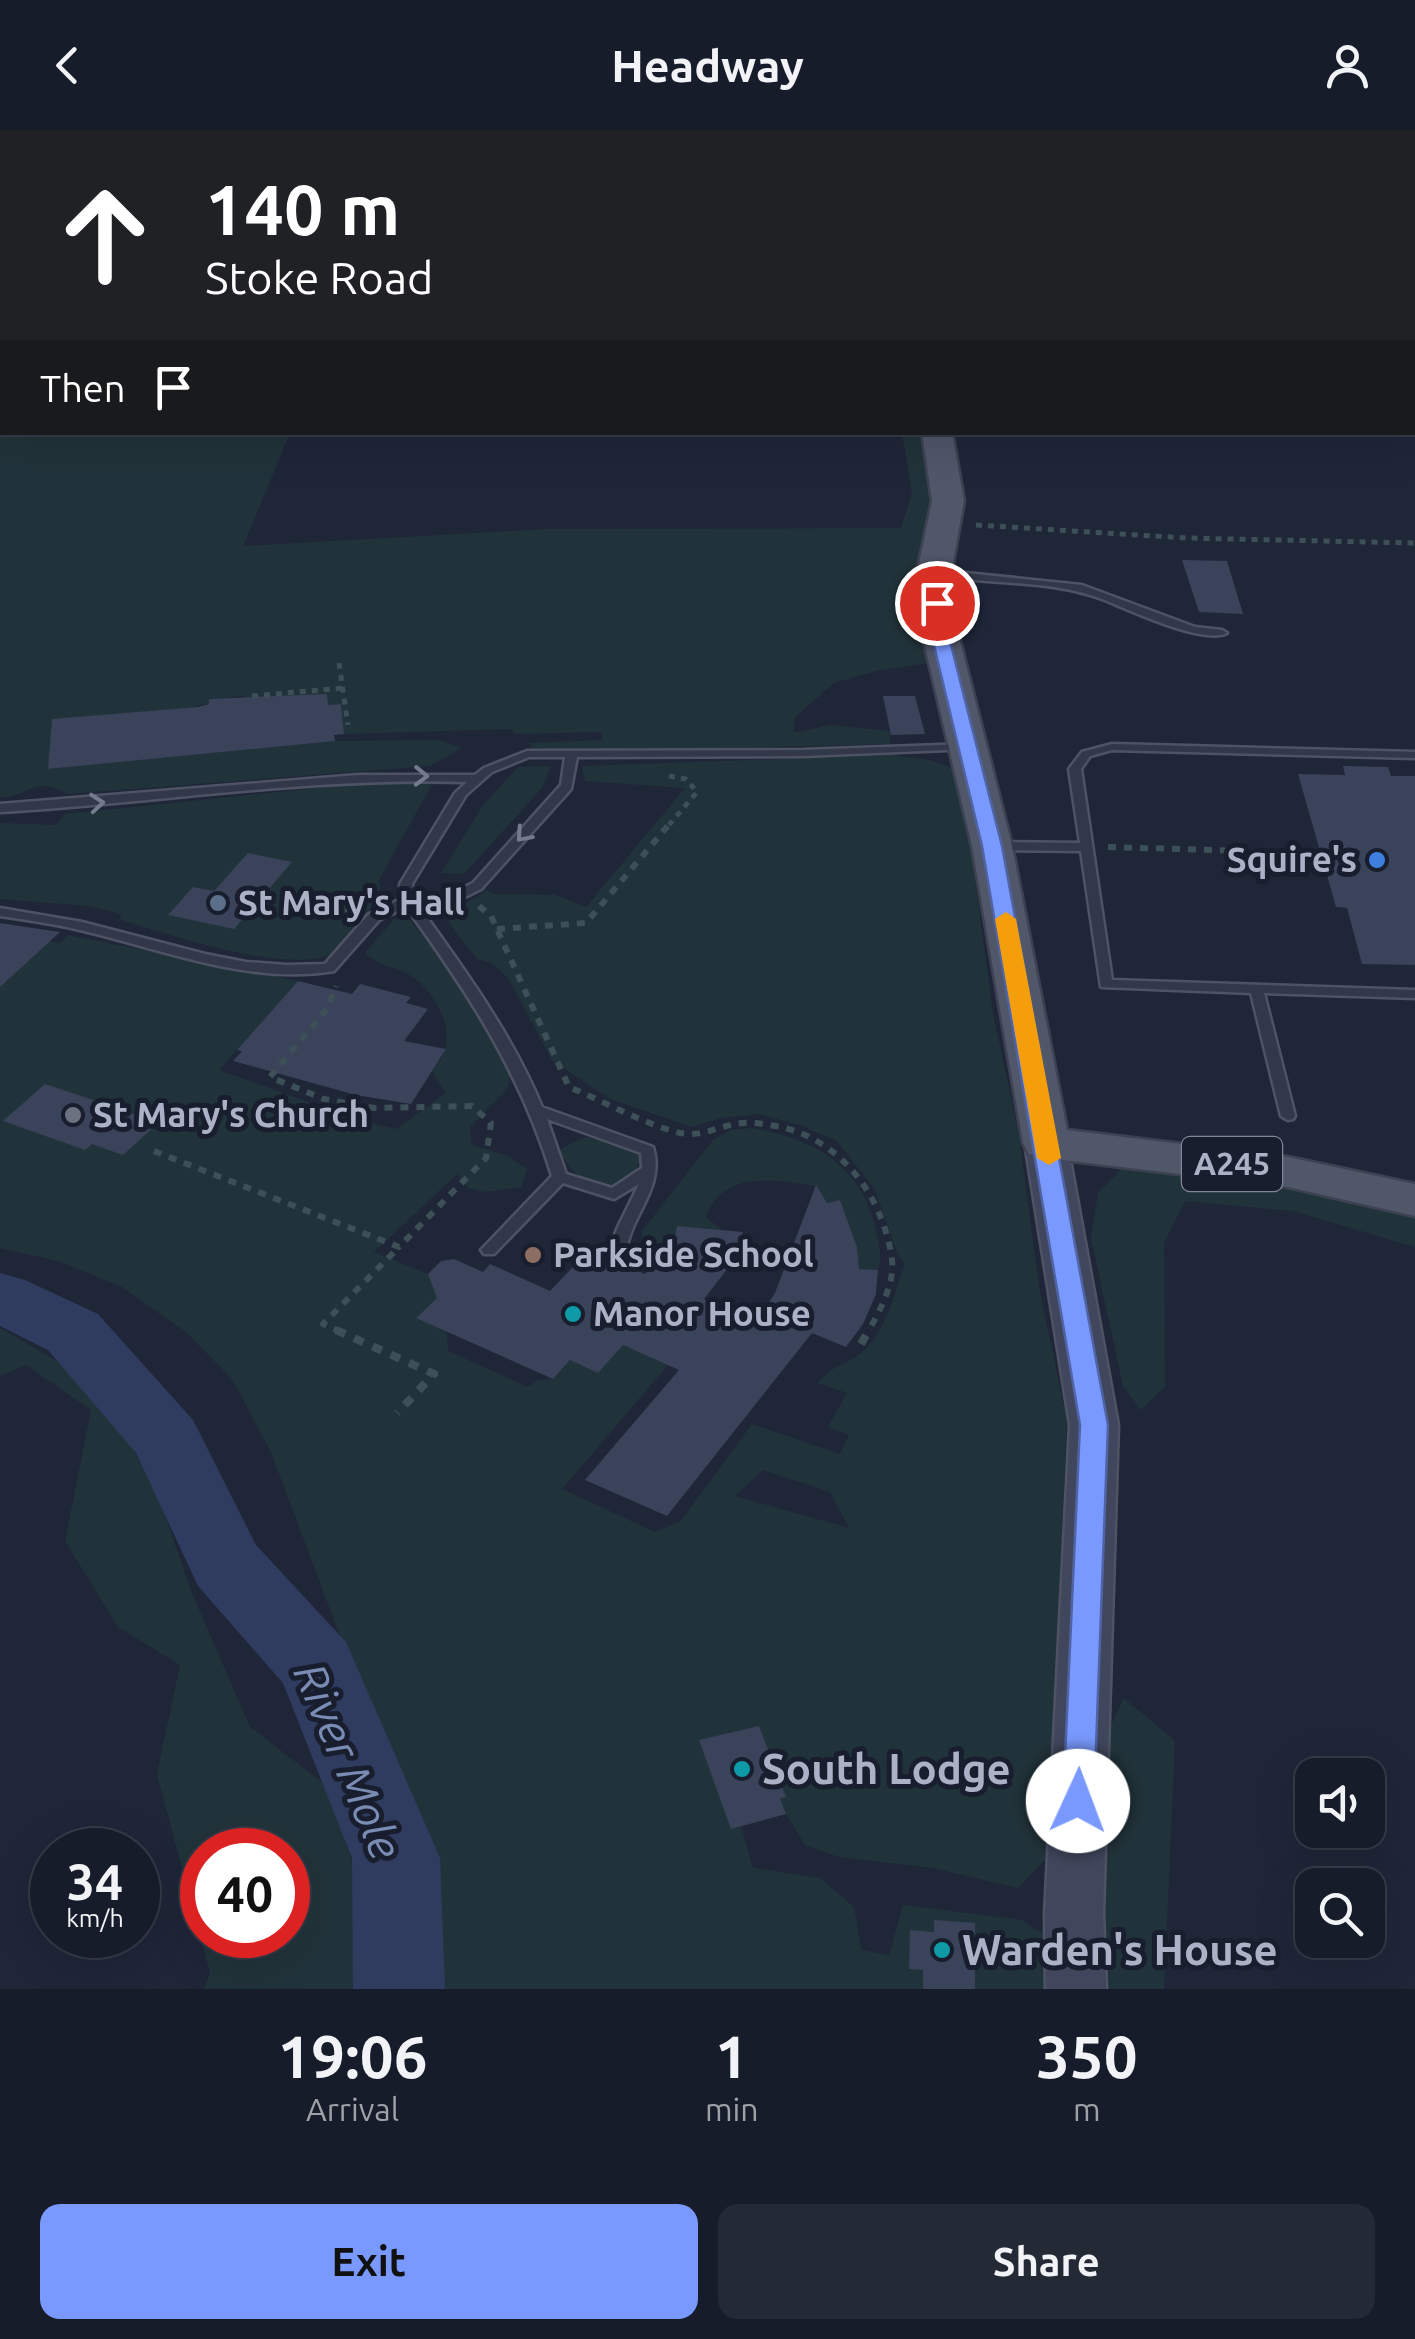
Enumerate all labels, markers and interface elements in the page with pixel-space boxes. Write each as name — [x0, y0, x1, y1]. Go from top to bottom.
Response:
icon: back — [40, 38, 95, 93]
icon: person — [1320, 38, 1375, 93]
text: Headway — [611, 40, 804, 91]
icon: ahead — [40, 170, 170, 300]
text: 140 m — [205, 170, 400, 248]
text: Stoke Road — [205, 252, 433, 303]
icon: arrive — [146, 360, 201, 415]
text: Then — [40, 367, 126, 409]
pin — [895, 561, 980, 646]
icon: arrive — [910, 576, 965, 631]
one-way arrow — [414, 765, 430, 787]
one-way arrow — [90, 792, 106, 814]
one-way arrow — [516, 823, 534, 842]
place label: Squire's — [1227, 839, 1357, 879]
marker: Squire's — [1366, 849, 1388, 871]
place label: St Mary's Hall — [238, 882, 464, 922]
marker: St Mary's Hall — [207, 892, 229, 914]
place label: St Mary's Church — [93, 1094, 369, 1134]
marker: St Mary's Church — [62, 1104, 84, 1126]
road number: A245 — [1182, 1137, 1282, 1191]
place label: Parkside School — [553, 1234, 814, 1274]
marker: Parkside School — [522, 1244, 544, 1266]
place label: Manor House — [593, 1293, 811, 1333]
marker: Manor House — [562, 1303, 584, 1325]
water label: River Mole — [284, 1655, 413, 1866]
place label: South Lodge — [762, 1745, 1011, 1792]
position arrow — [1026, 1749, 1130, 1853]
marker: South Lodge — [731, 1758, 753, 1780]
map controls — [1295, 1758, 1385, 1958]
button: sound — [1295, 1758, 1385, 1848]
speed limit sign: 40 — [180, 1828, 310, 1958]
text: 34 — [67, 1853, 123, 1909]
button: search — [1295, 1868, 1385, 1958]
text: km/h — [66, 1904, 124, 1932]
place label: Warden's House — [962, 1926, 1278, 1973]
marker: Warden's House — [931, 1939, 953, 1961]
text: 19:06 — [277, 2022, 428, 2089]
text: 1 — [715, 2022, 749, 2089]
text: 350 — [1036, 2022, 1138, 2089]
text: Arrival — [306, 2091, 399, 2127]
text: min — [705, 2091, 759, 2127]
text: m — [1073, 2091, 1101, 2127]
button: Exit — [40, 2204, 698, 2319]
button: Share — [718, 2204, 1375, 2319]

